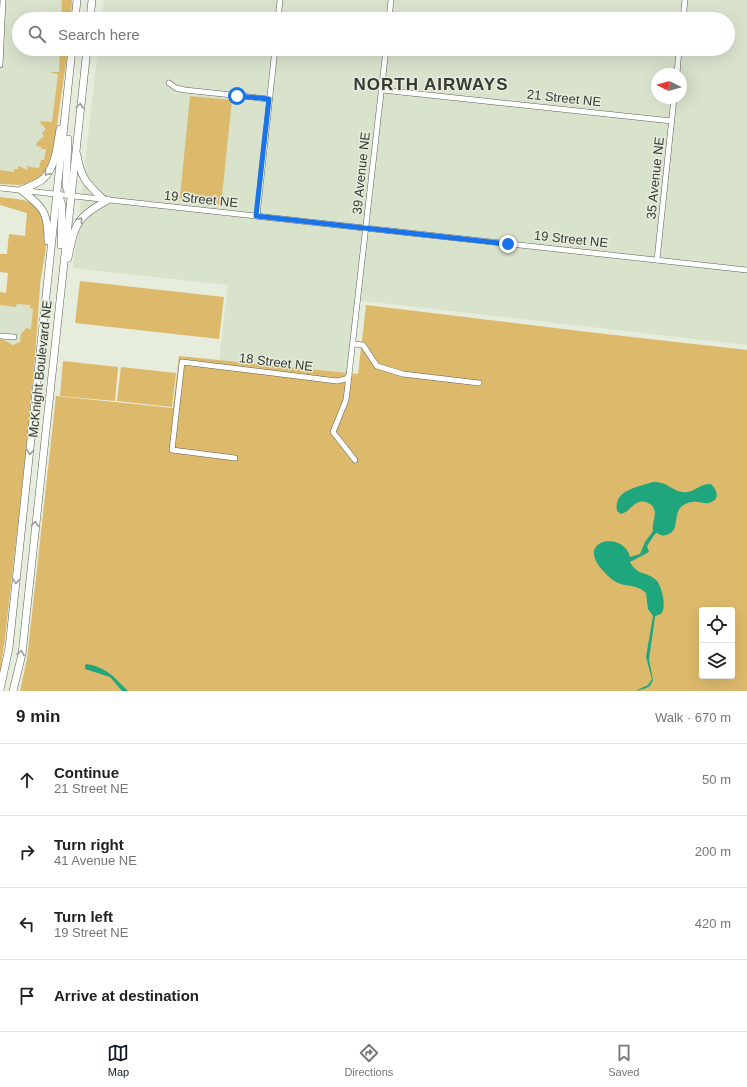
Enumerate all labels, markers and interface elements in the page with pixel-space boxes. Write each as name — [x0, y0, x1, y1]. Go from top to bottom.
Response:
search box — [12, 12, 735, 56]
icon: search — [26, 23, 48, 45]
text: Search here — [58, 26, 140, 43]
north arrow — [651, 68, 687, 104]
district label: NORTH AIRWAYS — [353, 75, 509, 94]
route start — [228, 87, 246, 105]
street label: 21 Street NE — [526, 87, 602, 109]
one-way arrow — [76, 103, 85, 109]
street label: 39 Avenue NE — [349, 131, 373, 215]
street label: 35 Avenue NE — [643, 136, 667, 220]
one-way arrow — [45, 169, 52, 176]
street label: 19 Street NE — [163, 188, 239, 210]
one-way arrow — [76, 217, 83, 224]
street label: 19 Street NE — [533, 228, 609, 250]
route end — [499, 235, 517, 253]
street label: McKnight Boulevard NE — [25, 299, 55, 438]
street label: 18 Street NE — [238, 350, 314, 374]
one-way arrow — [26, 449, 35, 455]
one-way arrow — [31, 521, 40, 527]
one-way arrow — [12, 578, 21, 584]
map controls — [699, 607, 735, 679]
button: locate — [699, 607, 735, 643]
button: layers — [699, 643, 735, 679]
one-way arrow — [16, 650, 25, 656]
text: 9 min — [16, 707, 60, 726]
text: Walk · 670 m — [655, 710, 731, 725]
text: Continue — [54, 764, 119, 781]
icon: ahead — [16, 769, 38, 791]
text: 50 m — [702, 772, 731, 787]
text: 21 Street NE — [54, 781, 128, 796]
text: Turn right — [54, 836, 124, 853]
icon: right — [16, 841, 38, 863]
text: 200 m — [695, 844, 731, 859]
text: 41 Avenue NE — [54, 853, 137, 868]
text: Turn left — [54, 908, 113, 925]
icon: left — [16, 913, 38, 935]
text: 420 m — [695, 916, 731, 931]
text: 19 Street NE — [54, 925, 128, 940]
icon: arrive — [16, 985, 38, 1007]
text: Arrive at destination — [54, 987, 199, 1004]
tab: Map — [107, 1042, 129, 1078]
tab: Directions — [344, 1042, 393, 1078]
tab: Saved — [608, 1042, 639, 1078]

